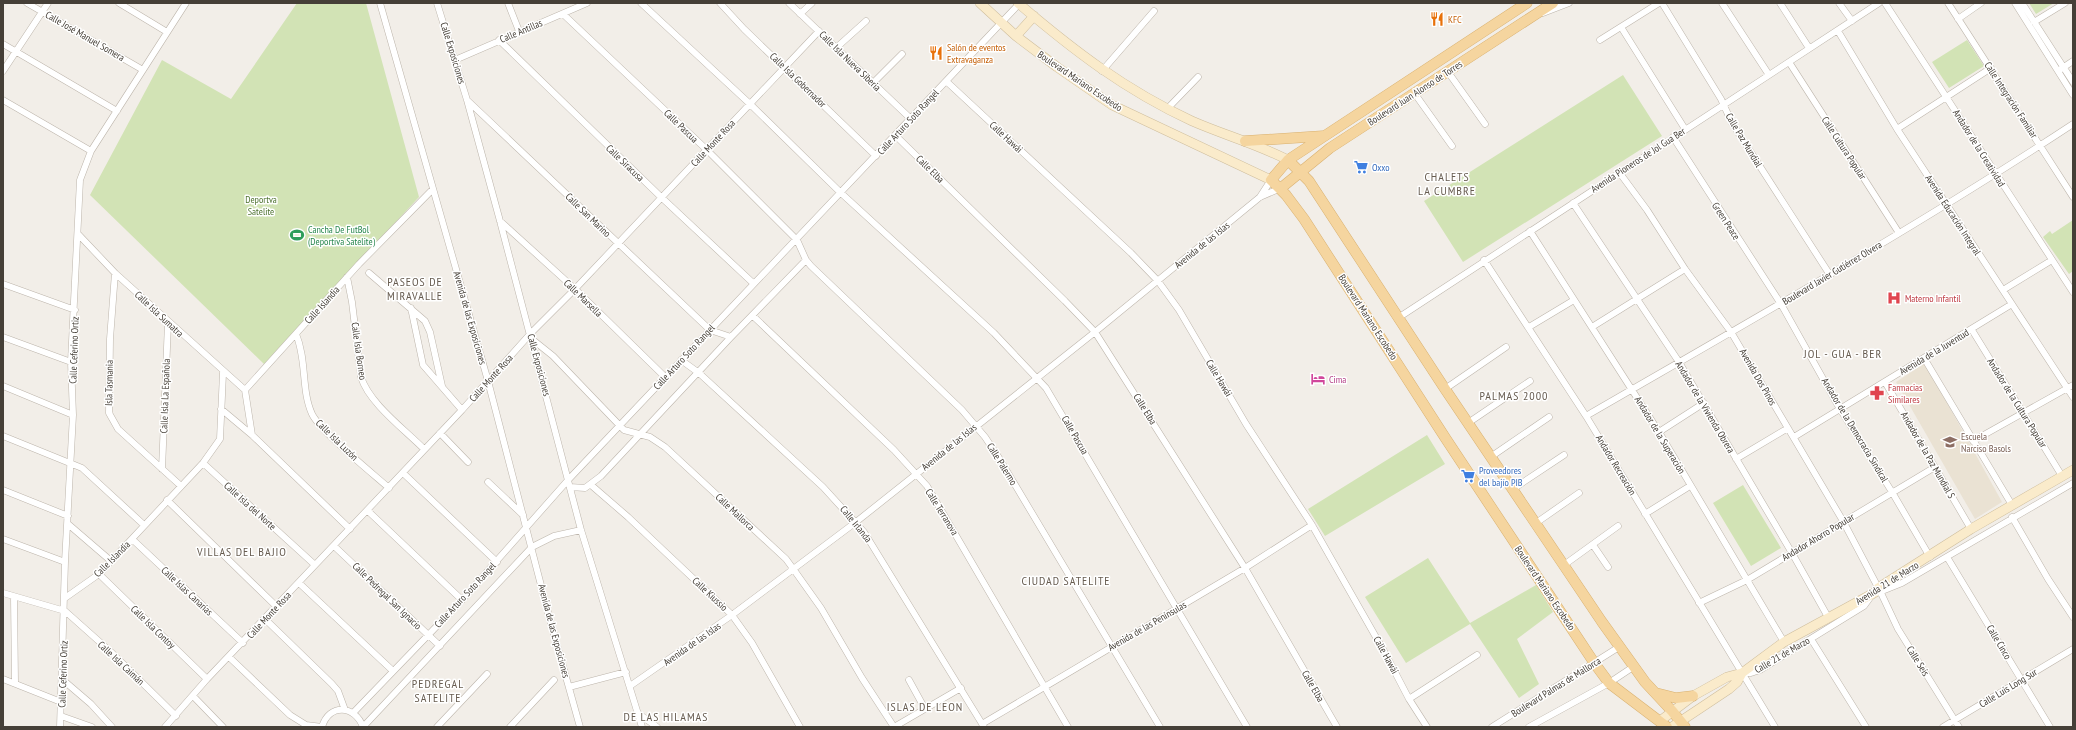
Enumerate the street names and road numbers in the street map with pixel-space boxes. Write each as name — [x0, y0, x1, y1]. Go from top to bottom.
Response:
street label: Calle José Manuel Somera — [43, 8, 127, 64]
street label: Calle Antillas — [498, 16, 545, 46]
street label: Calle Exposiciones — [437, 21, 469, 86]
street label: Calle Isla Nueva Siberia — [816, 28, 884, 94]
street label: Boulevard Mariano Escobedo — [1035, 48, 1125, 114]
street label: Calle Isla Gobernador — [767, 50, 829, 110]
street label: Boulevard Juan Alonso de Torres — [1365, 57, 1465, 129]
street label: Calle Integración Familiar — [1981, 59, 2041, 141]
street label: Calle Arturo Soto Rangel — [874, 86, 942, 157]
street label: Calle Pascua — [661, 106, 701, 146]
street label: Andador de la Creatividad — [1950, 107, 2008, 189]
street label: Calle Paz Mundial — [1723, 111, 1766, 170]
street label: Calle Cultura Popular — [1819, 114, 1869, 182]
street label: Calle Monte Rosa — [688, 117, 738, 169]
street label: Calle Hawái — [987, 118, 1025, 156]
street label: Avenida Pioneros de Jol Gua Ber — [1588, 124, 1688, 195]
street label: Calle Siracusa — [603, 142, 647, 184]
street label: Calle Elba — [913, 152, 947, 186]
street label: Avenida Educación Integral — [1922, 172, 1984, 258]
street label: Calle San Marino — [563, 190, 613, 240]
street label: Green Peace — [1709, 200, 1743, 242]
street label: Avenida de las Islas — [1172, 218, 1233, 271]
street label: Boulevard Javier Gutiérrez Olvera — [1780, 238, 1884, 308]
street label: Avenida de las Exposiciones — [450, 270, 490, 367]
street label: Boulevard Mariano Escobedo — [1335, 272, 1401, 362]
street label: Calle Marsella — [561, 276, 605, 320]
street label: Calle Islandia — [302, 283, 342, 327]
street label: Calle Isla Sumatra — [132, 288, 186, 340]
street label: Calle Ceferino Ortiz — [66, 316, 82, 384]
street label: Calle Isla Borneo — [349, 321, 369, 381]
street label: Calle Arturo Soto Rangel — [650, 321, 718, 392]
street label: Avenida de la Juventud — [1897, 326, 1971, 378]
street label: Calle Exposiciones — [524, 332, 554, 398]
street label: Avenida Dos Pinos — [1737, 346, 1780, 408]
street label: Calle Monte Rosa — [466, 352, 516, 404]
street label: Andador de la Cultura Popular — [1984, 356, 2050, 450]
street label: Calle Hawái — [1203, 357, 1235, 399]
street label: Calle Isla La Española — [157, 358, 173, 434]
street label: Andador de la Vivienda Obrera — [1672, 359, 1738, 455]
street label: Isla Tasmania — [102, 360, 116, 406]
street label: Andador de la Democracia Sindical — [1819, 375, 1892, 485]
street label: Calle Elba — [1130, 391, 1160, 427]
street label: Andador de la Superación — [1632, 394, 1688, 476]
street label: Andador de la Paz Mundial S — [1898, 409, 1958, 501]
street label: Calle Pascua — [1059, 413, 1091, 457]
street label: Calle Isla Luzón — [313, 417, 361, 463]
street label: Avenida de las Islas — [919, 420, 980, 473]
street label: Andador Recreación — [1593, 432, 1639, 498]
street label: Calle Palermo — [984, 440, 1020, 488]
street label: Calle Isla del Norte — [221, 479, 279, 533]
street label: Calle Terranova — [923, 486, 961, 538]
street label: Calle Mallorca — [713, 491, 757, 533]
street label: Calle Irlanda — [837, 503, 875, 545]
street label: Andador Ahorro Popular — [1779, 510, 1857, 564]
street label: Calle Islandia — [91, 538, 133, 580]
street label: Boulevard Mariano Escobedo — [1512, 543, 1578, 633]
street label: Avenida 21 de Marzo — [1853, 558, 1921, 608]
street label: Calle Arturo Soto Rangel — [431, 559, 499, 630]
street label: Calle Pedregal San Ignacio — [350, 560, 424, 632]
street label: Calle Islas Canarias — [158, 564, 216, 619]
street label: Calle Kiussio — [689, 574, 731, 614]
street label: Avenida de las Exposiciones — [535, 583, 573, 680]
street label: Calle Monte Rosa — [244, 589, 294, 641]
street label: Avenida de las Penínsulas — [1105, 598, 1189, 654]
street label: Calle Isla Contoy — [128, 602, 178, 652]
street label: Avenida de las Islas — [661, 619, 724, 669]
street label: Calle Cinco — [1984, 622, 2014, 662]
street label: Calle Hawái — [1370, 634, 1402, 676]
street label: Calle 21 de Marzo — [1752, 634, 1812, 676]
street label: Calle Isla Caimán — [95, 638, 147, 688]
street label: Calle Ceferino Ortiz — [55, 640, 71, 708]
street label: Calle Seis — [1904, 643, 1933, 679]
street label: Boulevard Palmas de Mallorca — [1509, 654, 1603, 720]
street label: Calle Luis Long Sur — [1977, 665, 2040, 710]
street label: Calle Elba — [1299, 668, 1327, 704]

